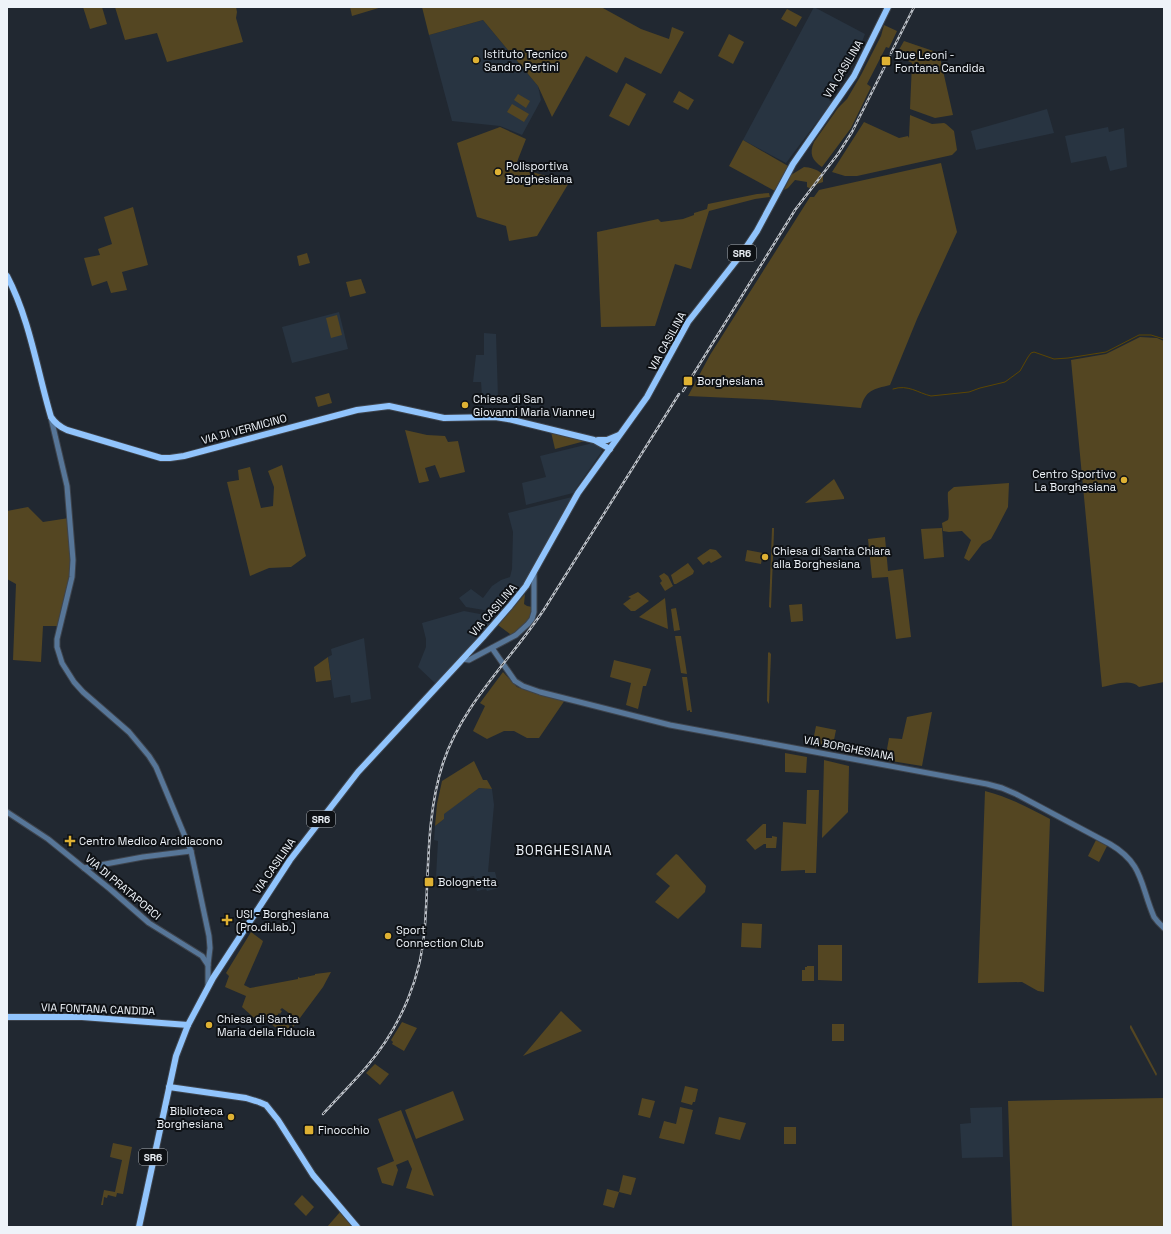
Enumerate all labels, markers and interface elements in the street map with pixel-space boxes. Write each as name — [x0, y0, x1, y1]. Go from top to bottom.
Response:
street label: VIA CASILINA — [820, 37, 866, 101]
place label: Istituto Tecnico Sandro Pertini — [484, 47, 568, 74]
place label: Due Leoni - Fontana Candida — [895, 48, 986, 75]
marker: Istituto Tecnico Sandro Pertini — [471, 55, 481, 65]
marker: Due Leoni - Fontana Candida — [880, 55, 892, 67]
place label: Polisportiva Borghesiana — [506, 159, 573, 186]
marker: Polisportiva Borghesiana — [493, 167, 503, 177]
road number: SR6 — [728, 245, 756, 261]
street label: VIA CASILINA — [645, 309, 689, 373]
place label: Borghesiana — [697, 374, 764, 388]
marker: Borghesiana — [682, 375, 694, 387]
place label: Chiesa di San Giovanni Maria Vianney — [473, 392, 595, 419]
marker: Chiesa di San Giovanni Maria Vianney — [460, 400, 470, 410]
street label: VIA DI VERMICINO — [200, 411, 288, 447]
place label: Centro Sportivo La Borghesiana — [1032, 467, 1117, 494]
marker: Centro Sportivo La Borghesiana — [1119, 475, 1129, 485]
place label: Chiesa di Santa Chiara alla Borghesiana — [773, 544, 891, 571]
marker: Chiesa di Santa Chiara alla Borghesiana — [760, 552, 770, 562]
street label: VIA CASILINA — [466, 581, 520, 639]
street label: VIA BORGHESIANA — [803, 732, 896, 764]
road number: SR6 — [307, 811, 335, 827]
place label: Centro Medico Arcidiacono — [79, 834, 223, 848]
marker: Centro Medico Arcidiacono — [64, 835, 76, 847]
street label: VIA CASILINA — [250, 835, 299, 897]
district label: BORGHESIANA — [515, 842, 613, 859]
street label: VIA DI PRATAPORCI — [82, 851, 164, 923]
place label: Bolognetta — [438, 875, 497, 889]
marker: Bolognetta — [423, 876, 435, 888]
place label: USI - Borghesiana (Pro.di.lab.) — [236, 907, 330, 934]
marker: USI - Borghesiana (Pro.di.lab.) — [221, 914, 233, 926]
place label: Sport Connection Club — [396, 923, 484, 950]
marker: Sport Connection Club — [383, 931, 393, 941]
street label: VIA FONTANA CANDIDA — [41, 1000, 155, 1018]
place label: Chiesa di Santa Maria della Fiducia — [217, 1012, 316, 1039]
marker: Chiesa di Santa Maria della Fiducia — [204, 1020, 214, 1030]
place label: Biblioteca Borghesiana — [157, 1104, 224, 1131]
marker: Biblioteca Borghesiana — [226, 1112, 236, 1122]
place label: Finocchio — [318, 1123, 370, 1137]
marker: Finocchio — [303, 1124, 315, 1136]
road number: SR6 — [139, 1149, 167, 1165]

